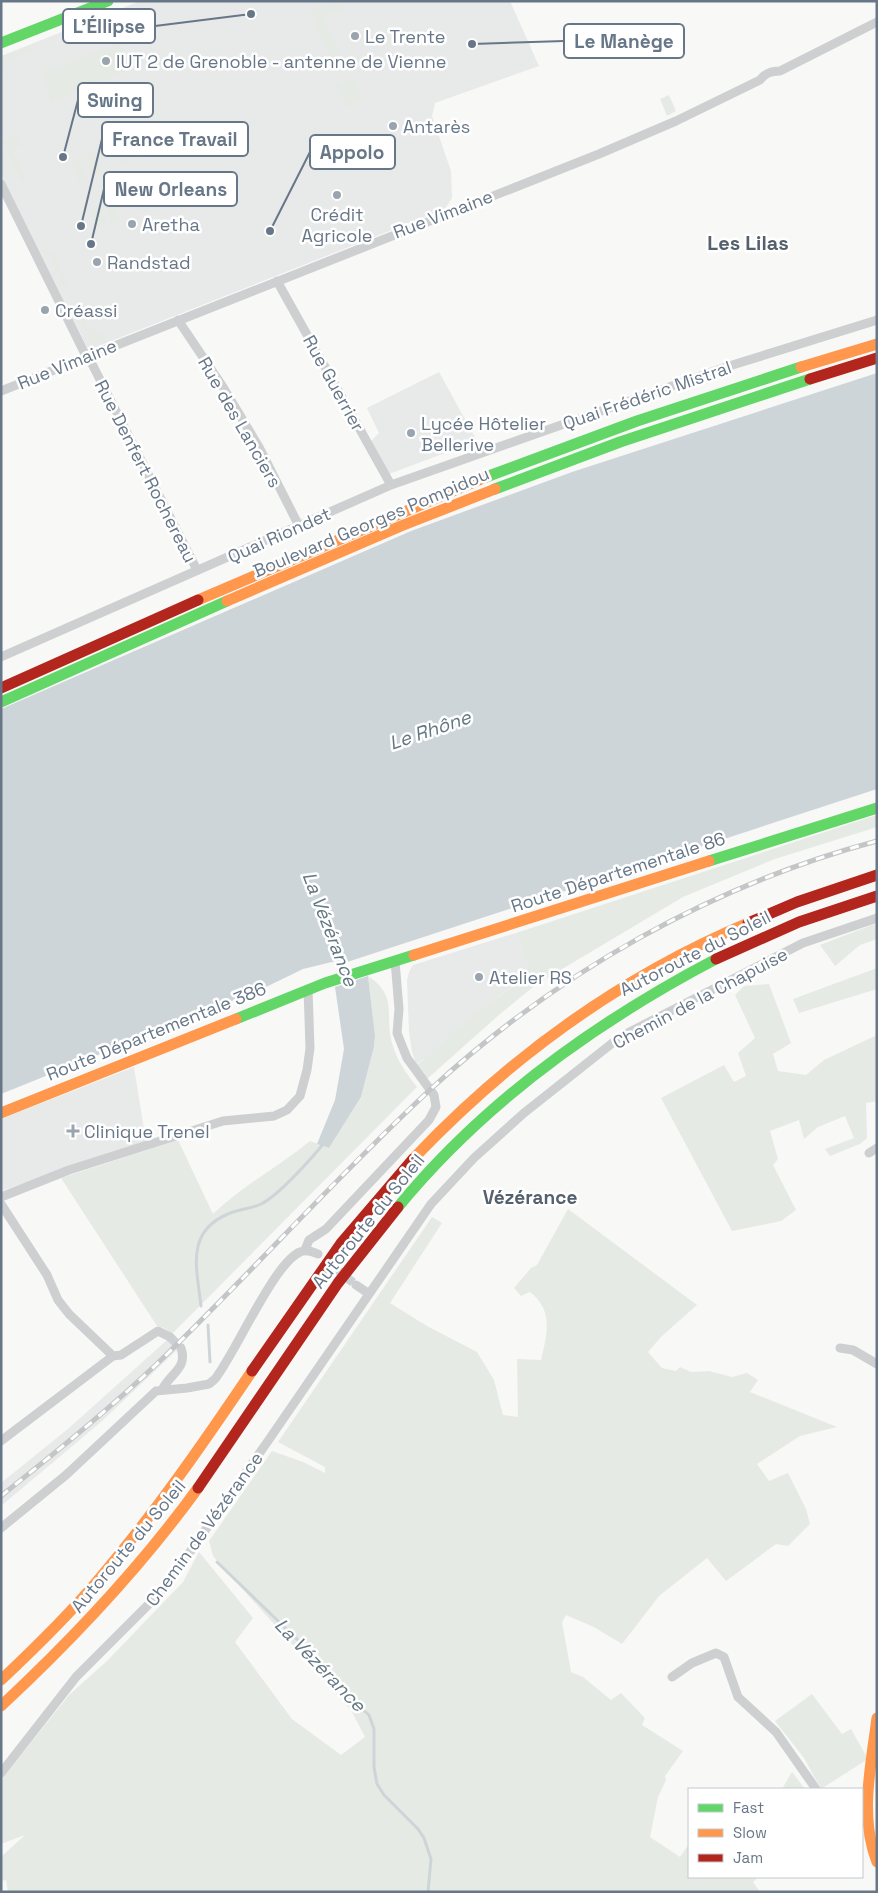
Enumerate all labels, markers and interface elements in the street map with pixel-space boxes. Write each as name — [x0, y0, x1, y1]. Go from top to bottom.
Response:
callout: L'Éllipse — [63, 9, 155, 43]
text: L'Éllipse — [73, 14, 145, 39]
callout: Le Manège — [564, 24, 684, 58]
place label: Le Trente — [365, 25, 445, 48]
text: Le Manège — [574, 29, 674, 54]
marker: Le Trente — [349, 30, 361, 42]
place label: IUT 2 de Grenoble - antenne de Vienne — [116, 50, 446, 73]
marker: IUT 2 de Grenoble - antenne de Vienne — [100, 55, 112, 67]
callout: Swing — [78, 83, 153, 117]
text: Swing — [87, 88, 143, 113]
place label: Antarès — [403, 115, 470, 138]
marker: Antarès — [387, 120, 399, 132]
callout: France Travail — [102, 122, 248, 156]
text: France Travail — [112, 127, 238, 152]
callout: Appolo — [310, 135, 395, 169]
text: Appolo — [320, 140, 384, 165]
callout: New Orleans — [104, 172, 237, 206]
text: New Orleans — [115, 177, 227, 202]
street label: Rue Vimaine — [390, 184, 496, 244]
marker: Crédit Agricole — [331, 189, 343, 201]
place label: Crédit Agricole — [301, 203, 373, 247]
place label: Aretha — [142, 213, 200, 236]
marker: Aretha — [126, 218, 138, 230]
district label: Les Lilas — [707, 230, 789, 256]
place label: Randstad — [107, 251, 191, 274]
marker: Randstad — [91, 256, 103, 268]
place label: Créassi — [55, 299, 117, 322]
marker: Créassi — [39, 304, 51, 316]
street label: Rue Guerrier — [298, 331, 370, 435]
street label: Rue Vimaine — [14, 334, 120, 394]
street label: Rue des Lanciers — [193, 353, 287, 491]
street label: Quai Frédéric Mistral — [560, 355, 734, 435]
street label: Rue Denfert Rochereau — [90, 376, 202, 566]
place label: Lycée Hôtelier Bellerive — [421, 412, 546, 456]
marker: Lycée Hôtelier Bellerive — [405, 427, 417, 439]
street label: Boulevard Georges Pompidou — [249, 462, 493, 582]
street label: Quai Riondet — [224, 502, 334, 568]
water label: Le Rhône — [386, 704, 475, 756]
street label: Route Départementale 86 — [508, 826, 728, 918]
water label: La Vézérance — [297, 868, 364, 991]
street label: Autoroute du Soleil — [616, 905, 774, 1001]
street label: Chemin de la Chapuise — [608, 942, 792, 1054]
place label: Atelier RS — [489, 966, 572, 989]
marker: Atelier RS — [473, 971, 485, 983]
street label: Route Départementale 386 — [43, 976, 269, 1086]
place label: Clinique Trenel — [84, 1120, 210, 1143]
marker: Clinique Trenel — [66, 1124, 80, 1138]
street label: Autoroute du Soleil — [307, 1149, 429, 1293]
district label: Vézérance — [483, 1185, 577, 1210]
street label: Chemin de Vézérance — [140, 1447, 268, 1611]
street label: Autoroute du Soleil — [66, 1475, 190, 1617]
water label: La Vézérance — [269, 1613, 371, 1718]
legend — [688, 1788, 863, 1878]
text: Fast — [733, 1798, 764, 1817]
text: Slow — [733, 1823, 767, 1842]
text: Jam — [733, 1848, 763, 1867]

